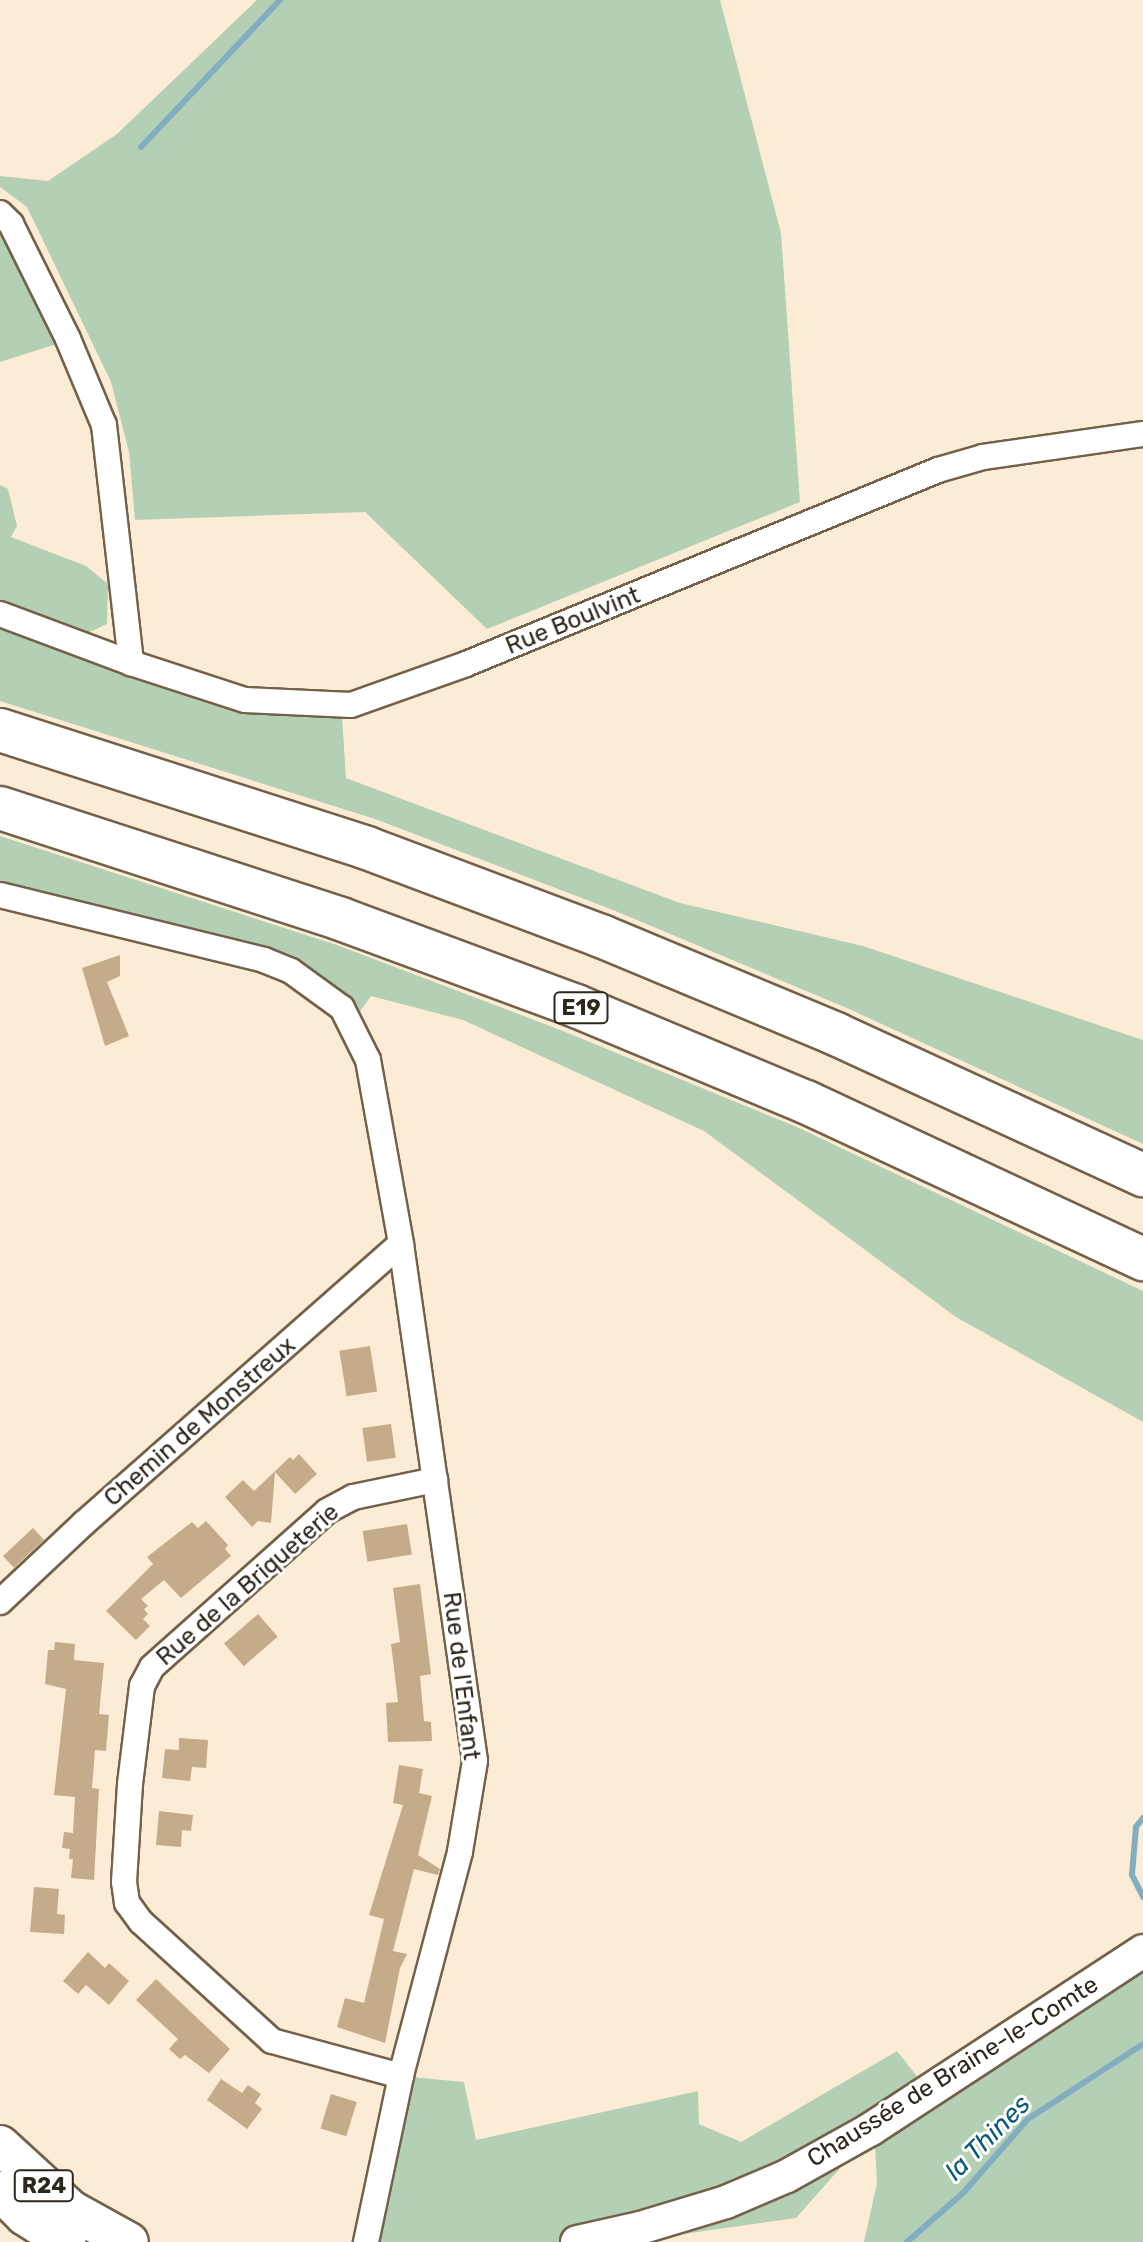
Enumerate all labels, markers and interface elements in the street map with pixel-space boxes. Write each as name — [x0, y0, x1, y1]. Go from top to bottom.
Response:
street label: Rue Boulvint — [502, 581, 644, 661]
road number: E19 — [553, 990, 609, 1026]
street label: Chemin de Monstreux — [99, 1331, 301, 1513]
street label: Rue de la Briqueterie — [151, 1498, 345, 1672]
street label: Rue de l'Enfant — [436, 1590, 486, 1762]
street label: Chaussée de Braine-le-Comte — [802, 1970, 1104, 2174]
water label: la Thines — [939, 2089, 1037, 2187]
road number: R24 — [12, 2168, 76, 2204]

